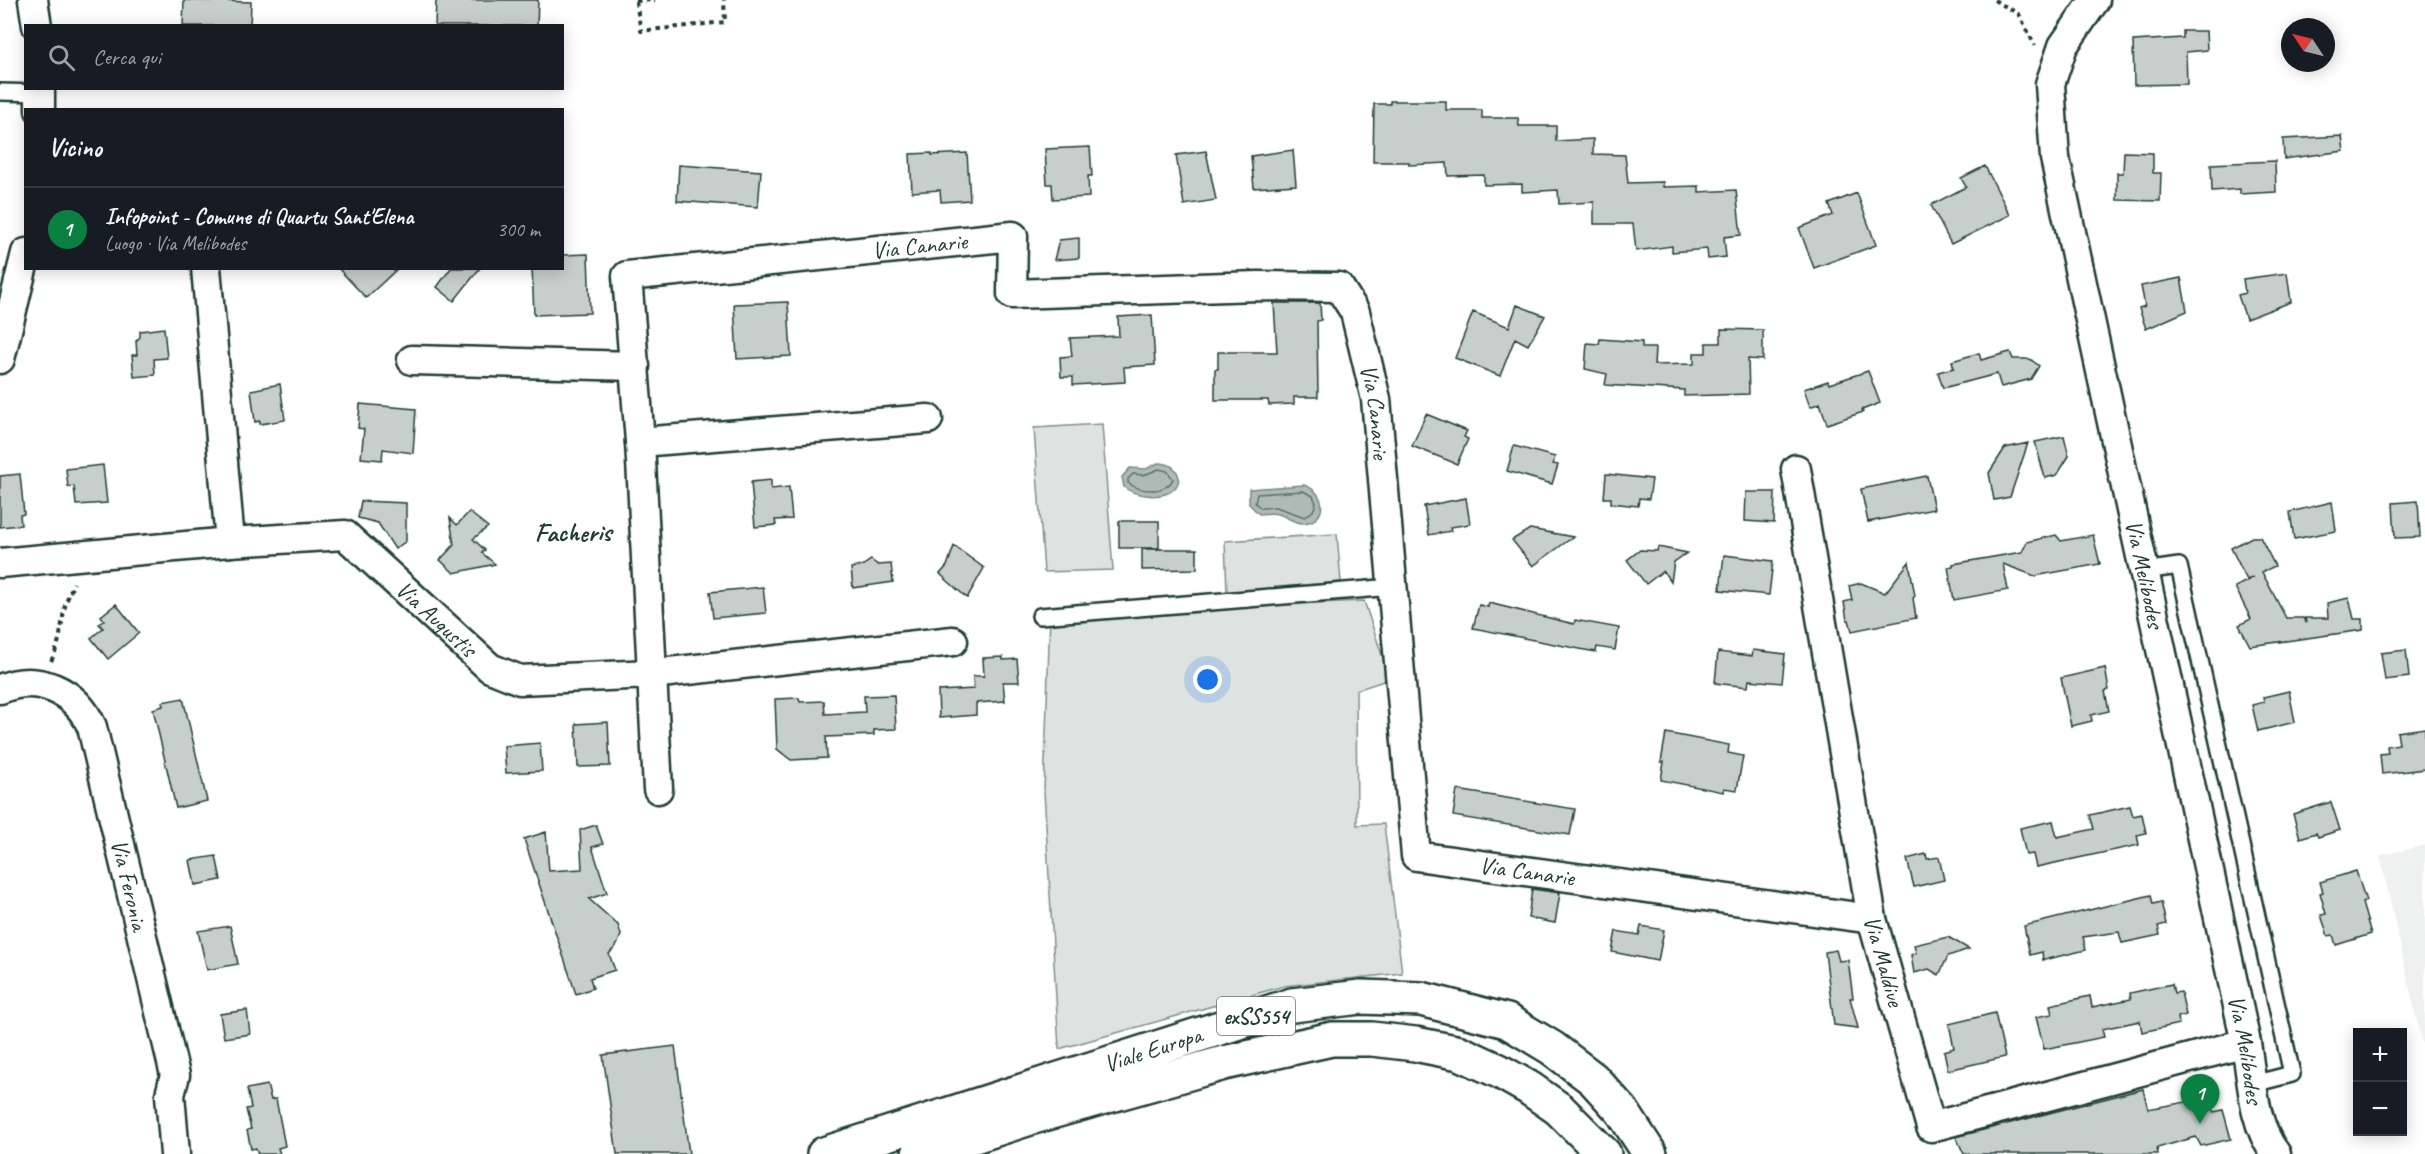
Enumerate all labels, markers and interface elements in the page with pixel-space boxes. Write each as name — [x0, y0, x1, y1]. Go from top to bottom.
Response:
north arrow — [2281, 18, 2335, 72]
search box — [24, 24, 564, 90]
icon: search — [45, 41, 78, 74]
text: Cerca qui — [93, 43, 161, 71]
text: Vicino — [48, 131, 102, 164]
text: Infopoint - Comune di Quartu Sant'Elena — [105, 203, 413, 231]
text: 1 — [63, 217, 72, 242]
text: 300 m — [497, 217, 540, 242]
street label: Via Canarie — [870, 226, 971, 266]
text: Luogo · Via Melibodes — [105, 231, 246, 256]
street label: Via Canarie — [1353, 361, 1396, 463]
district label: Facheris — [535, 516, 614, 549]
street label: Via Melibodes — [2119, 517, 2172, 634]
street label: Via Augustis — [390, 574, 485, 665]
your location — [1193, 665, 1222, 694]
street label: Via Feronia — [104, 836, 156, 936]
street label: Via Canarie — [1478, 850, 1578, 893]
street label: Via Maldive — [1857, 912, 1912, 1012]
street label: Via Melibodes — [2221, 992, 2270, 1109]
road number: exSS554 — [1217, 997, 1295, 1035]
street label: Viale Europa — [1100, 1019, 1208, 1079]
map controls — [2353, 1028, 2407, 1136]
button: + — [2353, 1028, 2407, 1082]
pin: 1 — [2180, 1074, 2220, 1124]
button: − — [2353, 1082, 2407, 1136]

